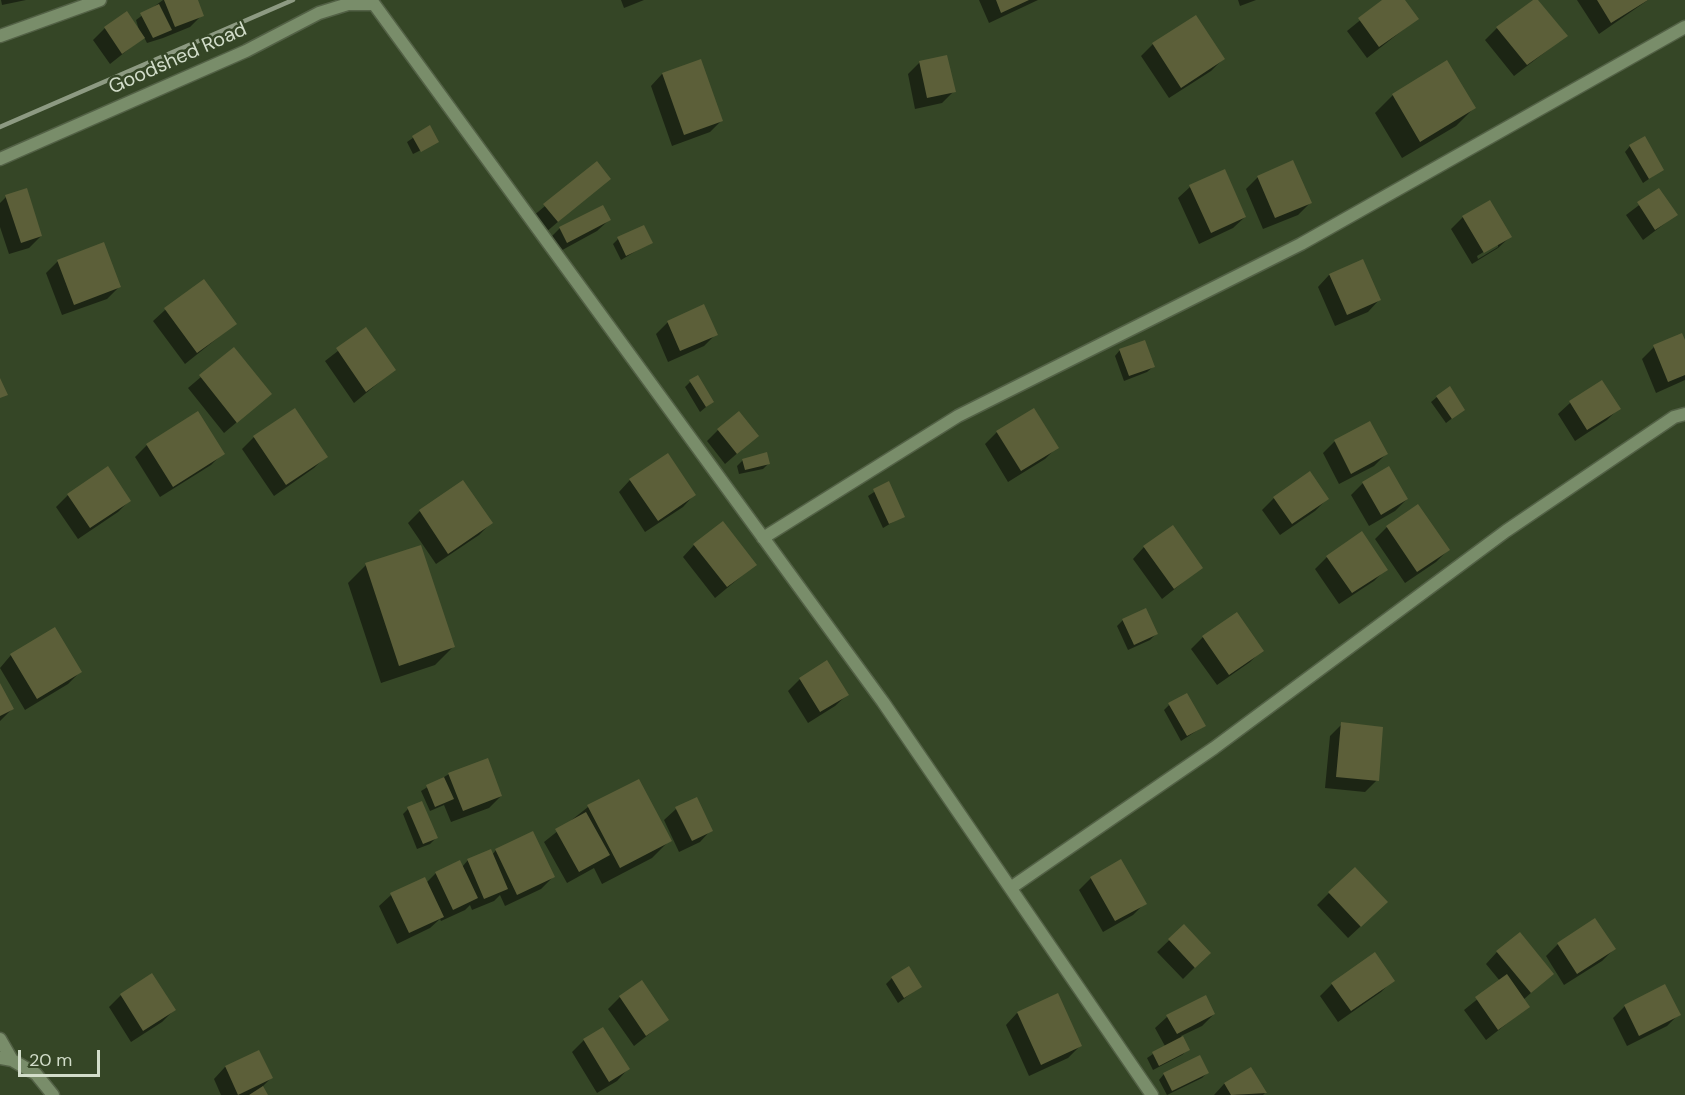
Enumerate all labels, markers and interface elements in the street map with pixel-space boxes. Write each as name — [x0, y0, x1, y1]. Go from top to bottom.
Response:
street label: Goodshed Road — [105, 18, 251, 100]
scale bar — [21, 1038, 104, 1076]
text: 20 m — [29, 1048, 72, 1072]

